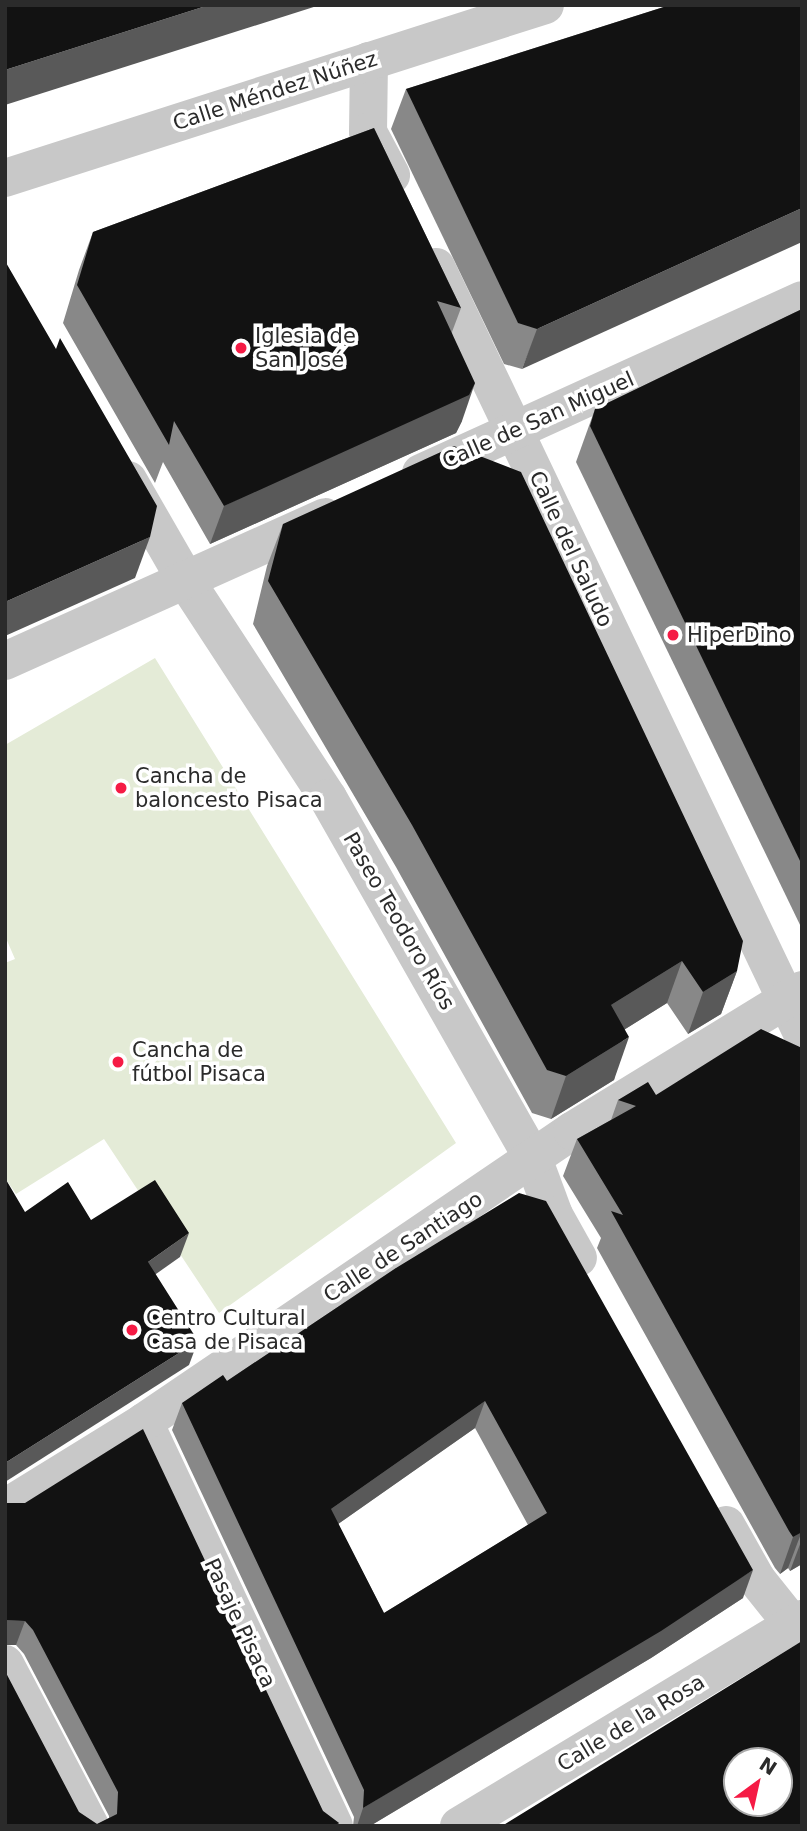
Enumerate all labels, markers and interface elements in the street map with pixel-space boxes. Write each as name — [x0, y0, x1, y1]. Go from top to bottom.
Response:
street label: Calle Méndez Núñez — [170, 46, 380, 136]
place label: Iglesia de San José — [255, 323, 356, 373]
marker: Iglesia de San José — [233, 340, 249, 356]
street label: Calle de San Miguel — [438, 366, 638, 474]
street label: Calle del Saludo — [524, 467, 618, 631]
place label: HiperDino — [687, 622, 792, 648]
marker: HiperDino — [665, 627, 681, 643]
place label: Cancha de baloncesto Pisaca — [135, 763, 323, 813]
marker: Cancha de baloncesto Pisaca — [113, 780, 129, 796]
street label: Paseo Teodoro Ríos — [338, 828, 460, 1014]
place label: Cancha de fútbol Pisaca — [132, 1037, 266, 1087]
marker: Cancha de fútbol Pisaca — [110, 1054, 126, 1070]
street label: Calle de Santiago — [319, 1186, 487, 1308]
place label: Centro Cultural Casa de Pisaca — [146, 1305, 306, 1355]
marker: Centro Cultural Casa de Pisaca — [124, 1322, 140, 1338]
street label: Pasaje Pisaca — [199, 1554, 281, 1692]
street label: Calle de la Rosa — [553, 1669, 709, 1777]
north arrow — [723, 1747, 793, 1817]
text: N — [756, 1753, 781, 1780]

